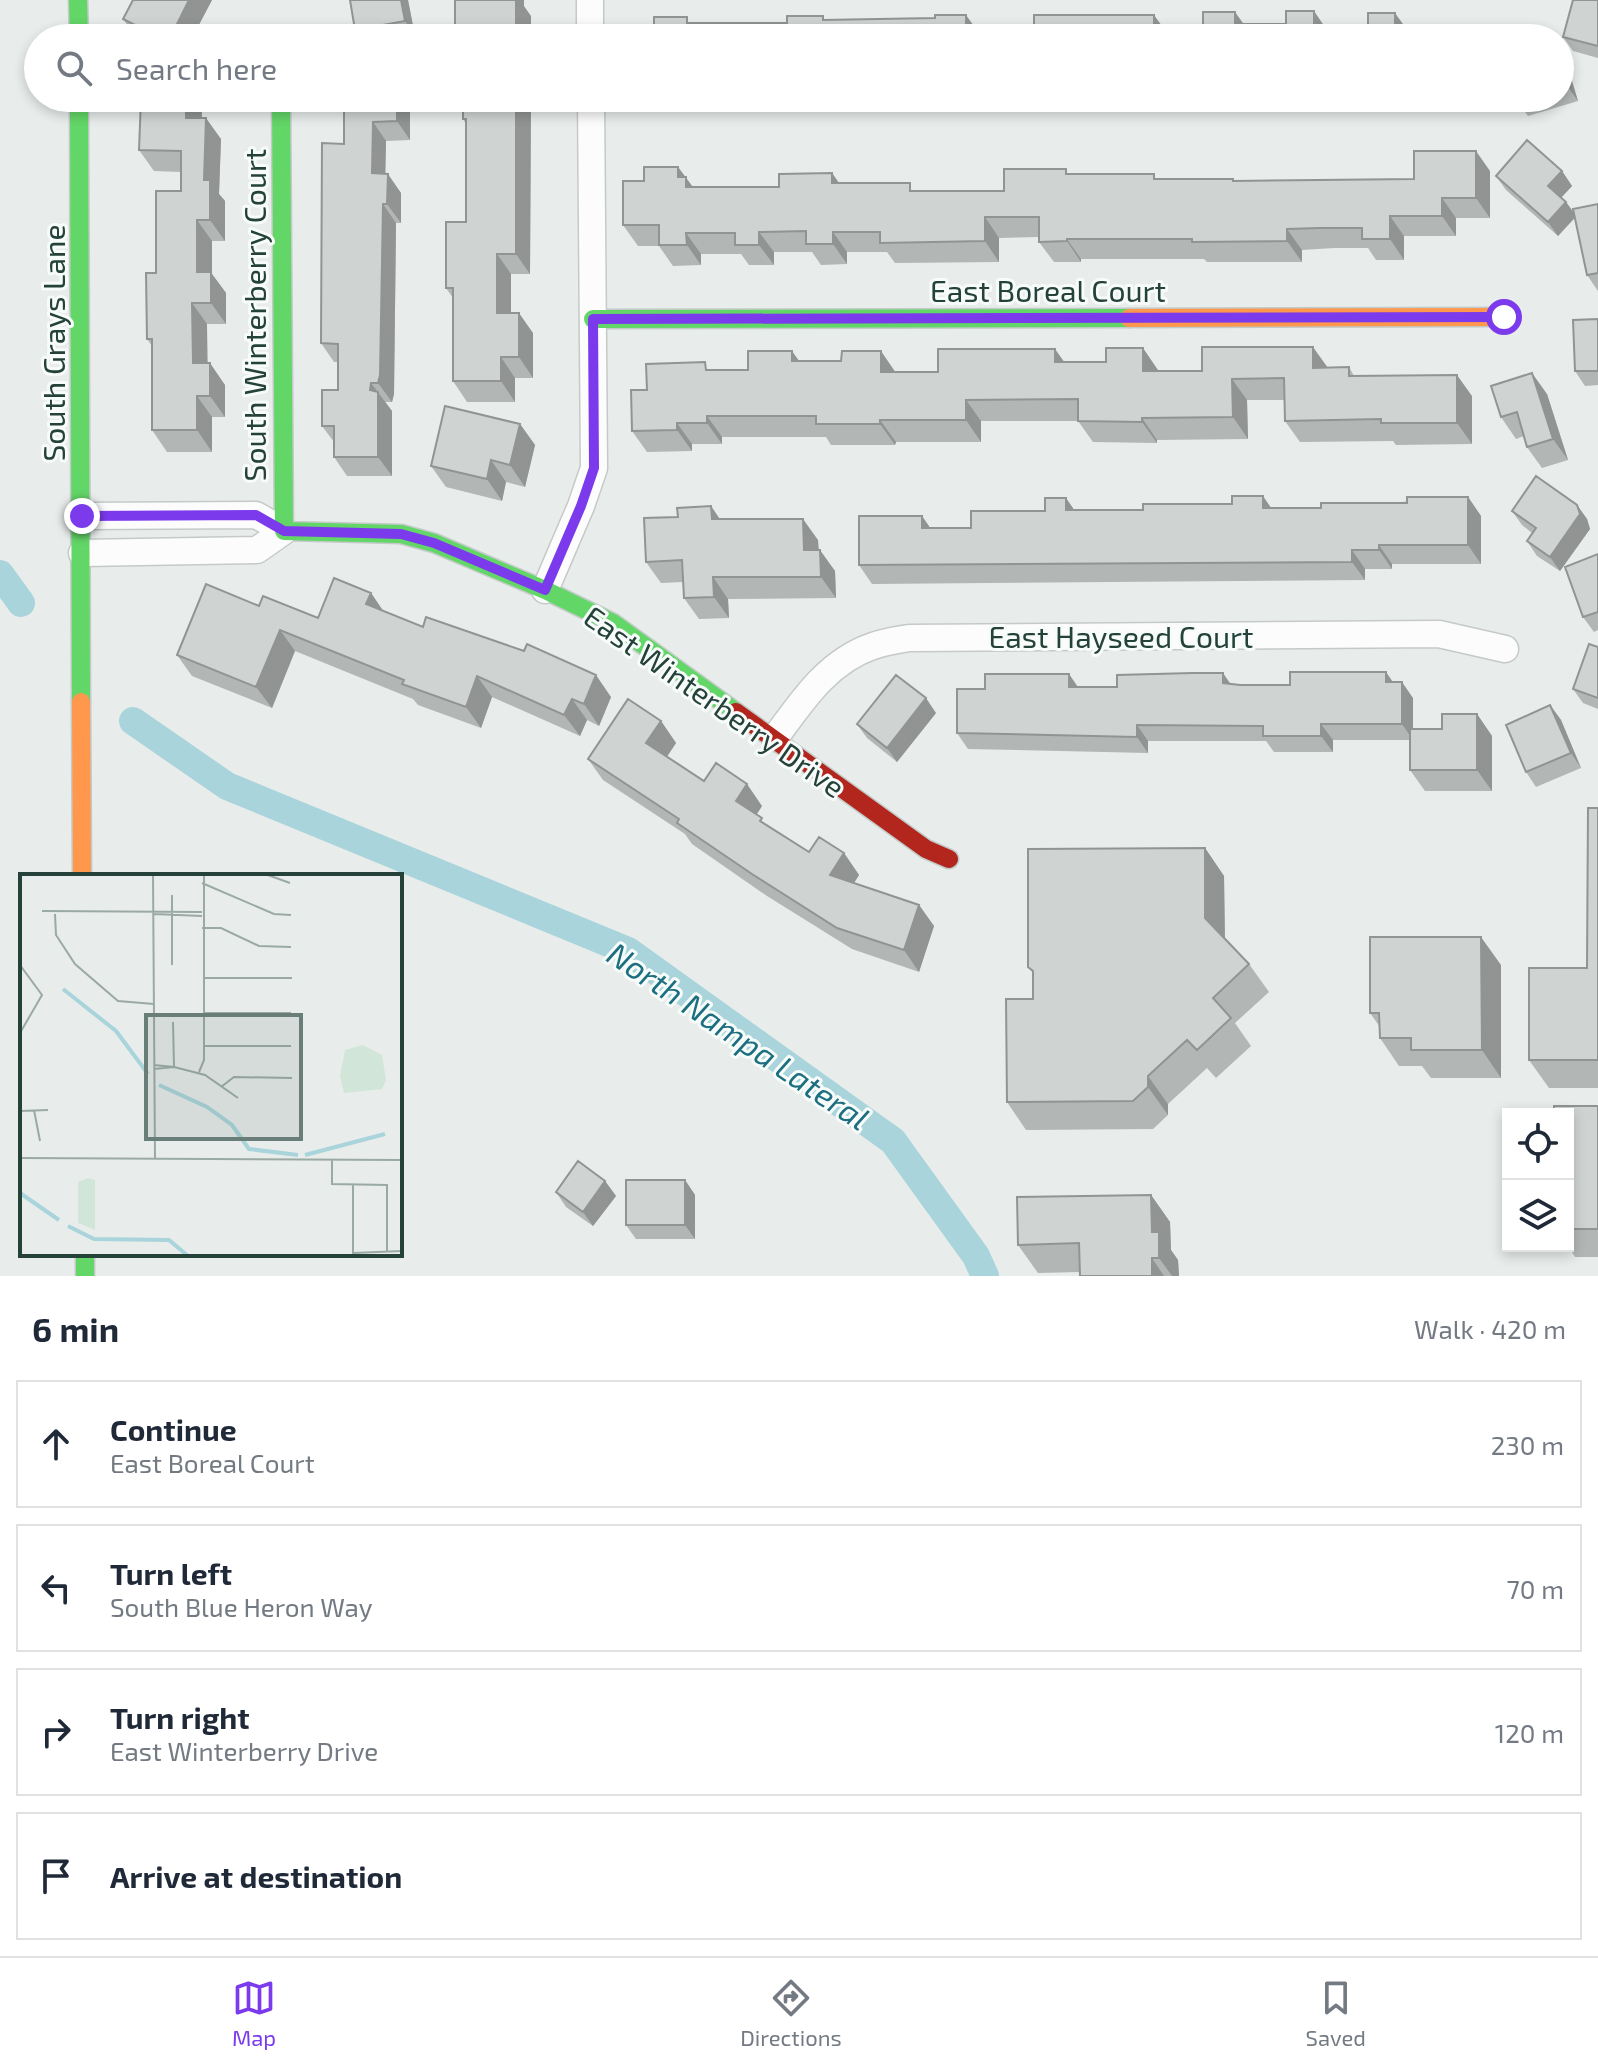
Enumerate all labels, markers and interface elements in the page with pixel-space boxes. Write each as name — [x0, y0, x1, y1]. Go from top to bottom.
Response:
search box — [24, 24, 1574, 112]
icon: search — [52, 46, 96, 90]
text: Search here — [116, 50, 277, 86]
street label: South Winterberry Court — [236, 149, 272, 481]
street label: South Grays Lane — [35, 224, 71, 462]
street label: East Boreal Court — [930, 272, 1166, 308]
route start — [1486, 299, 1522, 335]
route end — [64, 498, 100, 534]
street label: East Winterberry Drive — [578, 597, 852, 805]
street label: East Hayseed Court — [988, 618, 1254, 654]
inset map — [20, 874, 402, 1256]
water label: North Nampa Lateral — [600, 933, 877, 1138]
map controls — [1502, 1108, 1574, 1252]
button: locate — [1502, 1108, 1574, 1180]
button: layers — [1502, 1180, 1574, 1252]
text: 6 min — [32, 1308, 119, 1349]
text: Walk · 420 m — [1414, 1313, 1566, 1344]
text: Continue — [110, 1411, 237, 1447]
icon: ahead — [34, 1422, 78, 1466]
text: 230 m — [1491, 1429, 1564, 1460]
text: East Boreal Court — [110, 1447, 315, 1478]
text: Turn left — [110, 1555, 232, 1591]
icon: left — [34, 1566, 78, 1610]
text: 70 m — [1506, 1573, 1564, 1604]
text: South Blue Heron Way — [110, 1591, 373, 1622]
text: Turn right — [110, 1699, 250, 1735]
icon: right — [34, 1710, 78, 1754]
text: 120 m — [1495, 1717, 1564, 1748]
text: East Winterberry Drive — [110, 1735, 378, 1766]
icon: arrive — [34, 1854, 78, 1898]
text: Arrive at destination — [110, 1858, 402, 1894]
tab: Map — [232, 1976, 276, 2050]
tab: Directions — [740, 1976, 842, 2050]
tab: Saved — [1306, 1976, 1366, 2050]

